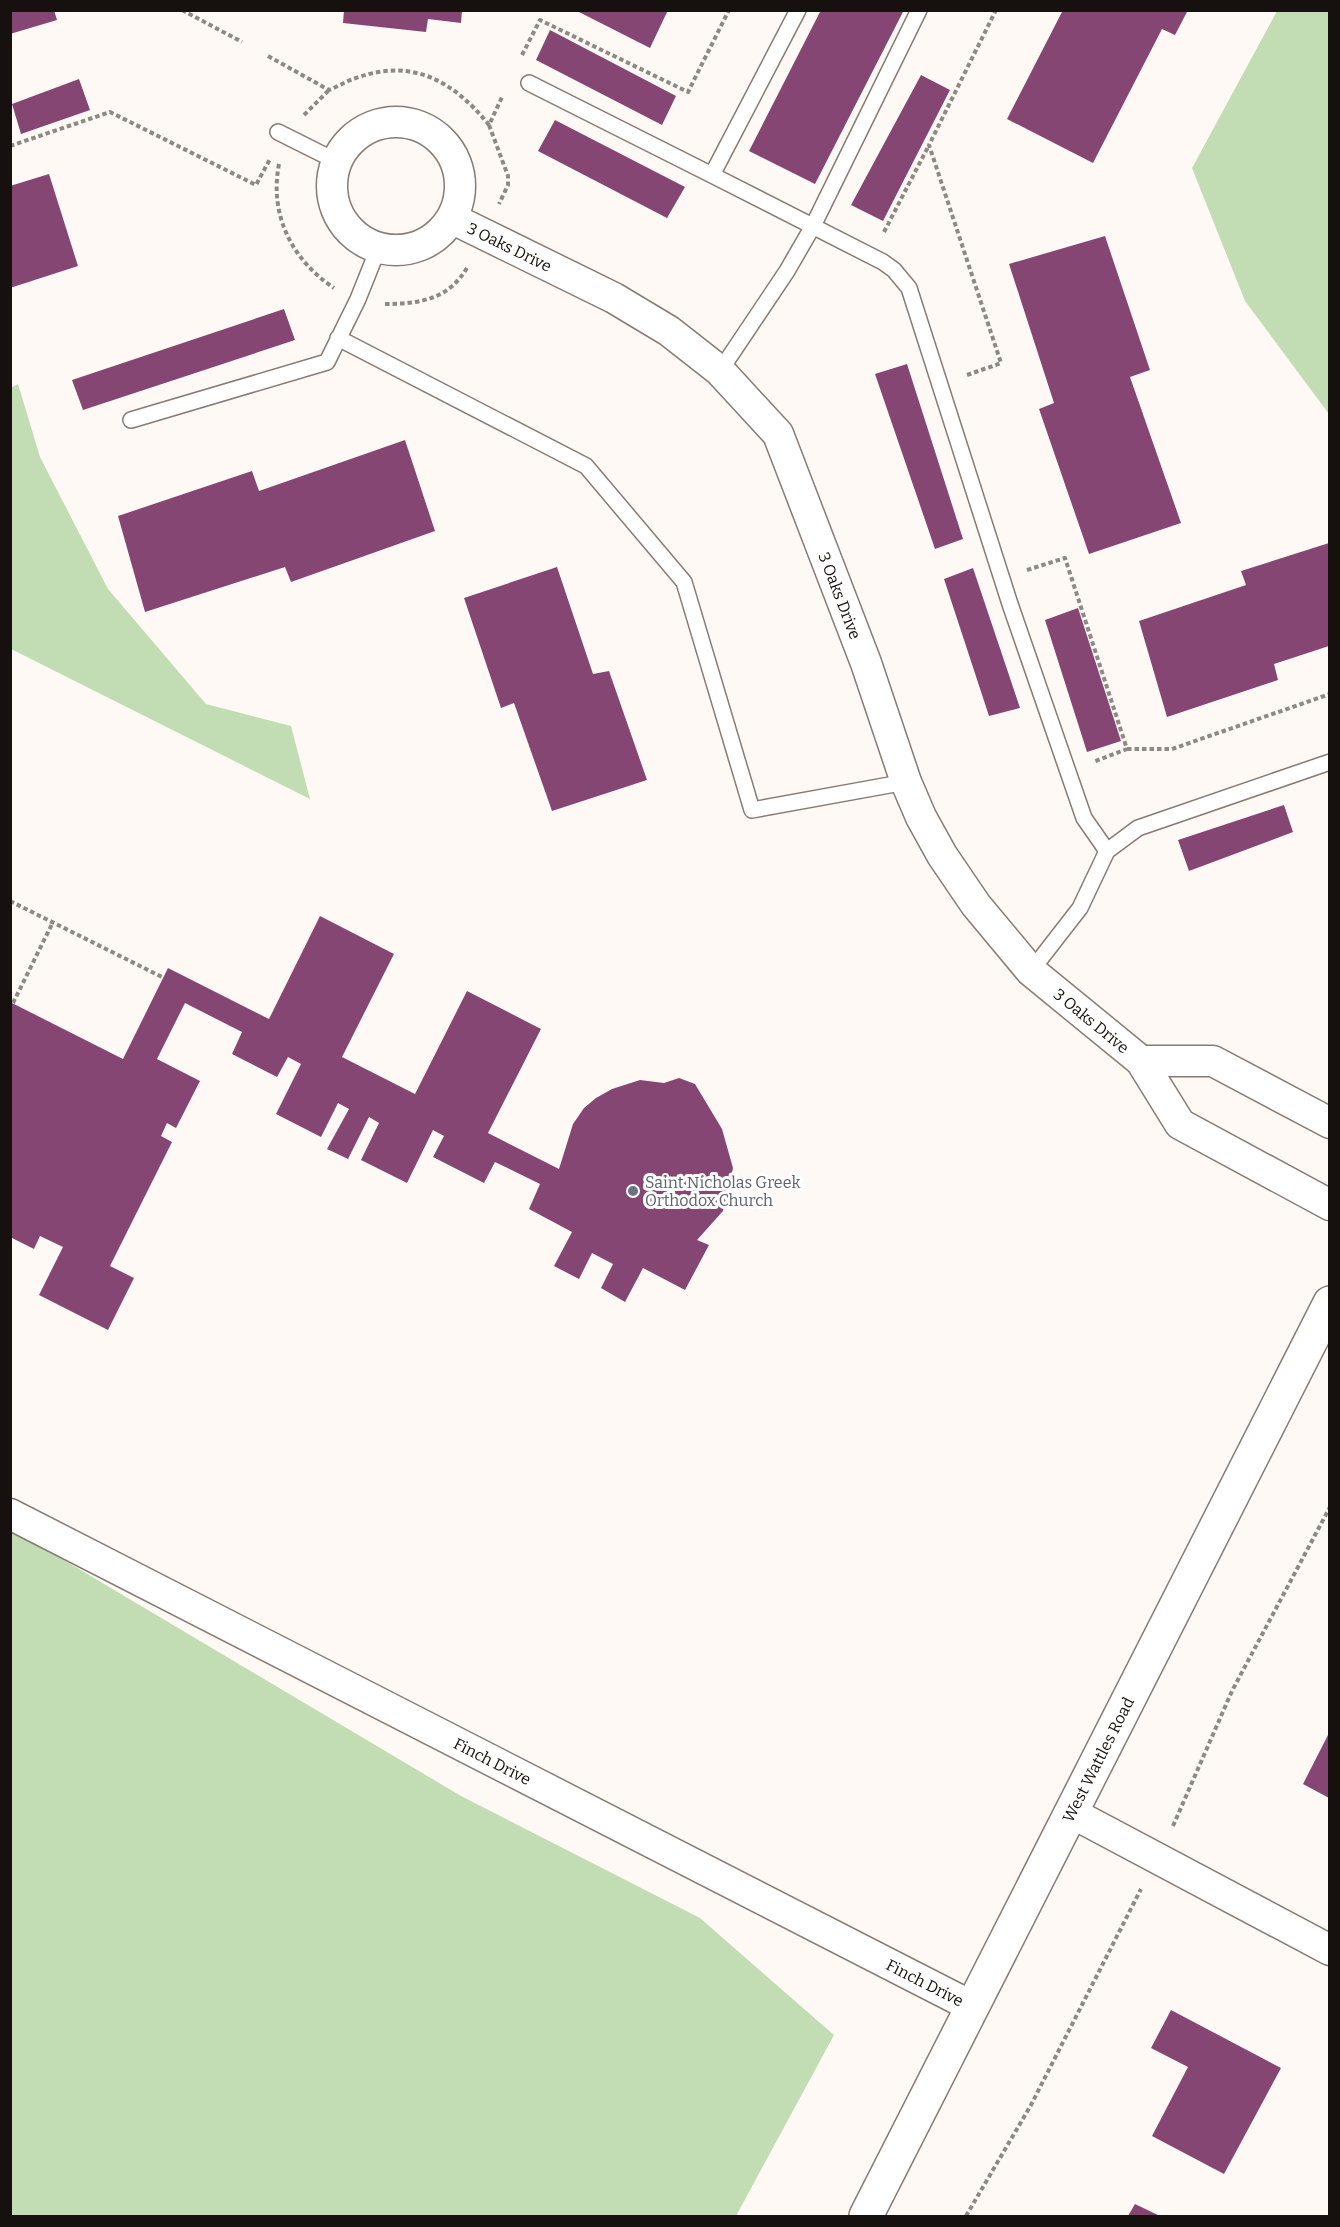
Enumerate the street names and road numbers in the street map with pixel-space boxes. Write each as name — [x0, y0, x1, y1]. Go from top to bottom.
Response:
street label: 3 Oaks Drive — [464, 218, 555, 275]
street label: 3 Oaks Drive — [815, 549, 865, 642]
street label: 3 Oaks Drive — [1050, 984, 1133, 1057]
street label: West Wattles Road — [1058, 1693, 1138, 1825]
street label: Finch Drive — [451, 1733, 534, 1789]
street label: Finch Drive — [883, 1955, 967, 2010]

